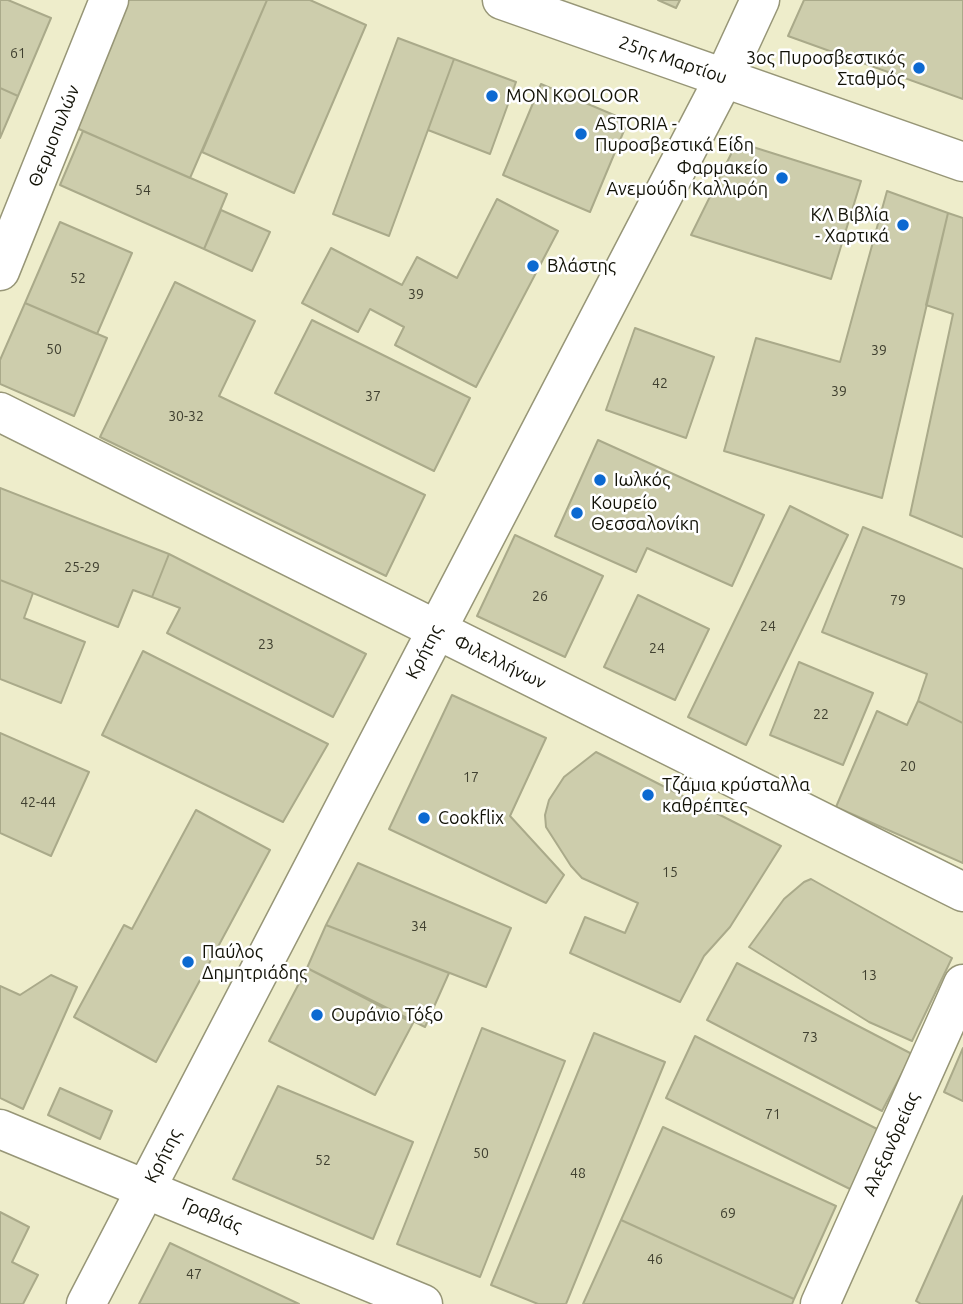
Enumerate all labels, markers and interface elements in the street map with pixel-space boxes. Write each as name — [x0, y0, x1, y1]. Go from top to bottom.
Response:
street label: 25ης Μαρτίου — [616, 31, 730, 89]
house number: 61 — [10, 45, 26, 61]
place label: 3ος Πυροσβεστικός Σταθμός — [746, 47, 905, 90]
marker: 3ος Πυροσβεστικός Σταθμός — [911, 60, 927, 76]
street label: Θερμοπυλών — [24, 82, 84, 190]
place label: MON KOOLOOR — [506, 85, 639, 107]
marker: MON KOOLOOR — [484, 88, 500, 104]
place label: ASTORIA - Πυροσβεστικά Είδη — [595, 113, 754, 156]
marker: ASTORIA - Πυροσβεστικά Είδη — [573, 126, 589, 142]
place label: Φαρμακείο Ανεμούδη Καλλιρόη — [607, 157, 768, 200]
marker: Φαρμακείο Ανεμούδη Καλλιρόη — [774, 170, 790, 186]
house number: 54 — [135, 182, 151, 198]
place label: ΚΛ Βιβλία - Χαρτικά — [810, 204, 889, 246]
marker: ΚΛ Βιβλία - Χαρτικά — [895, 217, 911, 233]
place label: Βλάστης — [547, 255, 616, 277]
marker: Βλάστης — [525, 258, 541, 274]
house number: 52 — [70, 270, 86, 286]
house number: 39 — [408, 286, 424, 302]
house number: 50 — [46, 341, 62, 357]
house number: 39 — [871, 342, 887, 358]
house number: 42 — [652, 375, 668, 391]
house number: 39 — [831, 383, 847, 399]
house number: 37 — [365, 388, 381, 404]
house number: 30-32 — [168, 408, 204, 424]
place label: Ιωλκός — [614, 469, 670, 491]
marker: Ιωλκός — [592, 472, 608, 488]
place label: Κουρείο Θεσσαλονίκη — [591, 492, 699, 534]
marker: Κουρείο Θεσσαλονίκη — [569, 505, 585, 521]
house number: 25-29 — [64, 559, 100, 575]
house number: 26 — [532, 588, 548, 604]
house number: 79 — [890, 592, 906, 608]
house number: 24 — [760, 618, 776, 634]
street label: Κρήτης — [401, 621, 447, 683]
street label: Φιλελλήνων — [450, 630, 550, 694]
house number: 23 — [258, 636, 274, 652]
house number: 24 — [649, 640, 665, 656]
house number: 22 — [813, 706, 829, 722]
house number: 20 — [900, 758, 916, 774]
house number: 17 — [463, 769, 479, 785]
place label: Τζάμια κρύσταλλα καθρέπτες — [662, 774, 810, 816]
marker: Τζάμια κρύσταλλα καθρέπτες — [640, 787, 656, 803]
house number: 42-44 — [20, 794, 56, 810]
place label: Cookflix — [438, 807, 504, 829]
marker: Cookflix — [416, 810, 432, 826]
house number: 15 — [662, 864, 678, 880]
house number: 34 — [411, 918, 427, 934]
place label: Παύλος Δημητριάδης — [202, 941, 307, 984]
marker: Παύλος Δημητριάδης — [180, 954, 196, 970]
house number: 13 — [861, 967, 877, 983]
place label: Ουράνιο Τόξο — [331, 1004, 443, 1026]
marker: Ουράνιο Τόξο — [309, 1007, 325, 1023]
house number: 73 — [802, 1029, 818, 1045]
street label: Αλεξανδρείας — [858, 1089, 924, 1199]
house number: 71 — [765, 1106, 781, 1122]
street label: Κρήτης — [140, 1125, 186, 1187]
house number: 50 — [473, 1145, 489, 1161]
house number: 52 — [315, 1152, 331, 1168]
house number: 48 — [570, 1165, 586, 1181]
street label: Γραβιάς — [179, 1193, 245, 1237]
house number: 69 — [720, 1205, 736, 1221]
house number: 46 — [647, 1251, 663, 1267]
house number: 47 — [186, 1266, 202, 1282]

